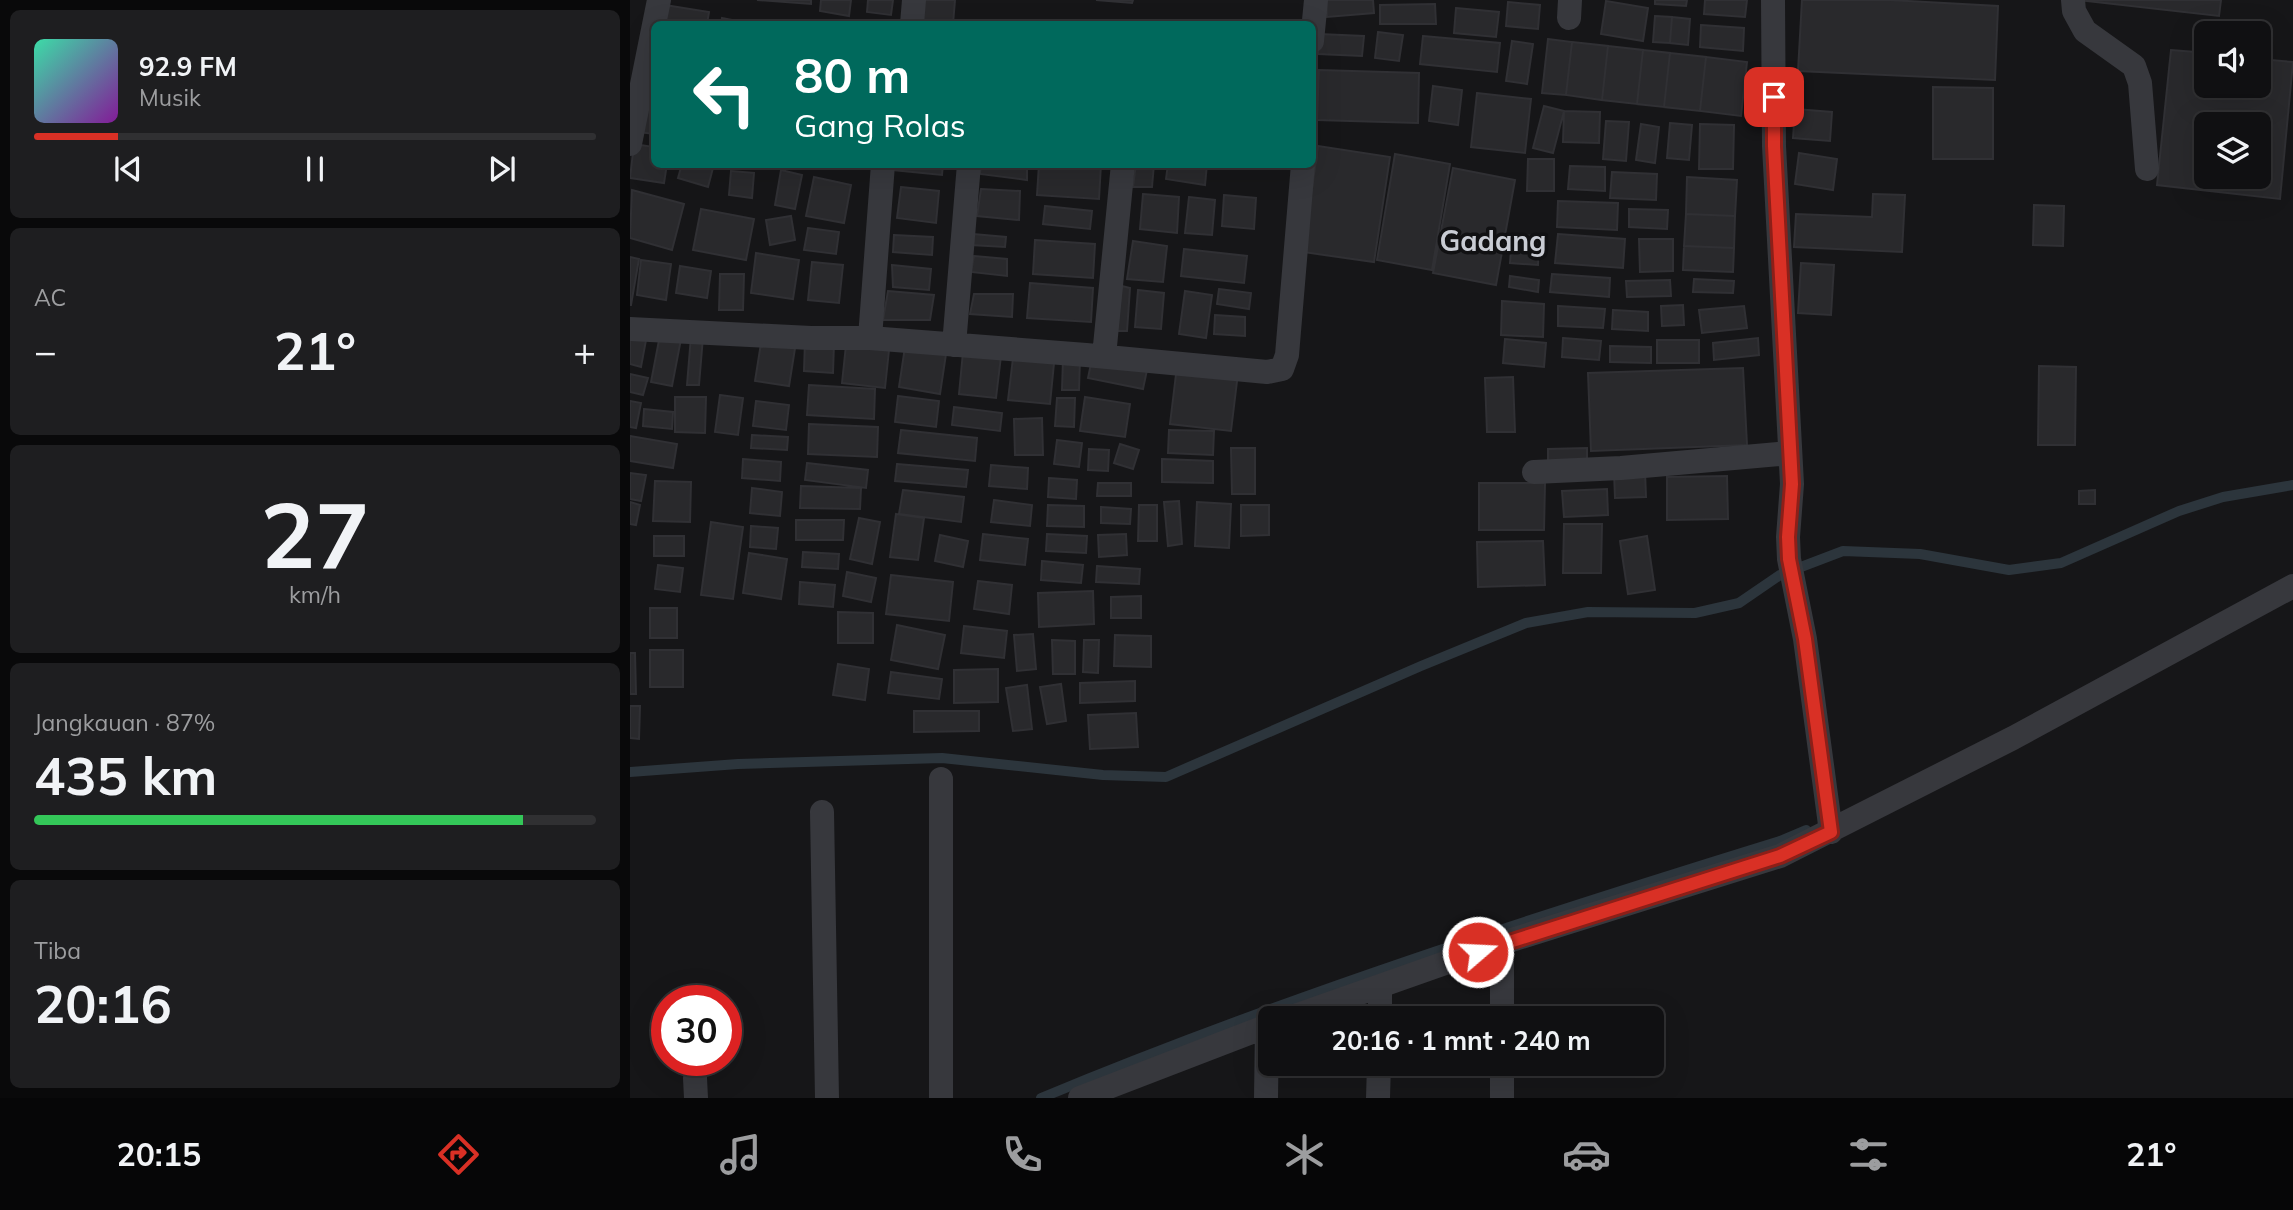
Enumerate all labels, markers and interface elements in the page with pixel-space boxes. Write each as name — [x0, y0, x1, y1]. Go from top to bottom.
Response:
map controls — [2194, 21, 2271, 189]
button: sound — [2194, 21, 2271, 98]
text: 80 m — [794, 44, 910, 105]
icon: left — [679, 49, 770, 140]
text: 92.9 FM — [139, 50, 237, 83]
pin — [1744, 67, 1804, 127]
icon: arrive — [1755, 78, 1793, 116]
text: Musik — [139, 83, 201, 112]
text: Gang Rolas — [794, 105, 966, 145]
button: layers — [2194, 112, 2271, 189]
icon: previous — [109, 150, 147, 188]
icon: pause — [296, 150, 334, 188]
icon: next — [483, 150, 521, 188]
district label: Gadang — [1439, 223, 1547, 258]
text: AC — [34, 283, 66, 312]
text: 21° — [274, 318, 356, 383]
text: − — [34, 327, 57, 375]
text: + — [573, 327, 596, 375]
text: 27 — [260, 477, 370, 591]
text: km/h — [289, 580, 341, 609]
text: Jangkauan · 87% — [34, 708, 215, 737]
text: 435 km — [34, 743, 217, 808]
position arrow — [1441, 915, 1515, 989]
text: Tiba — [34, 936, 81, 965]
text: 20:16 — [34, 971, 172, 1036]
speed limit sign: 30 — [651, 985, 742, 1076]
text: 20:16 · 1 mnt · 240 m — [1331, 1024, 1591, 1057]
icon: directions — [434, 1130, 483, 1179]
icon: music — [716, 1130, 765, 1179]
icon: phone — [998, 1130, 1047, 1179]
icon: climate — [1280, 1130, 1329, 1179]
icon: car — [1562, 1130, 1611, 1179]
icon: filters — [1844, 1130, 1893, 1179]
text: 20:15 — [116, 1134, 201, 1174]
text: 21° — [2126, 1134, 2176, 1174]

